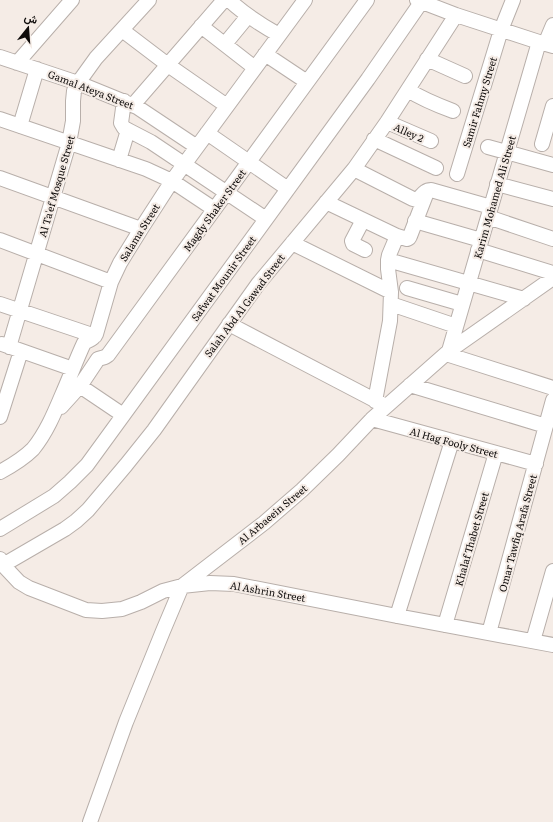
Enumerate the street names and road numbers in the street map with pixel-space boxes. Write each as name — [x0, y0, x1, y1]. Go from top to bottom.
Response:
street label: Samir Fahmy Street — [458, 55, 500, 149]
street label: Gamal Ateya Street — [46, 66, 136, 112]
street label: Alley 2 — [391, 119, 427, 145]
street label: Al Ta'ef Mosque Street — [34, 133, 78, 239]
street label: Karim Mohamed Ali Street — [469, 134, 519, 260]
street label: Magdy Shaker Street — [179, 166, 249, 254]
street label: Salama Street — [115, 200, 163, 264]
street label: Safwat Mounir Street — [187, 232, 259, 324]
street label: Salah Abd Al Gawad Street — [200, 250, 288, 360]
street label: Al Hag Fooly Street — [408, 423, 500, 461]
street label: Omar Tawfiq Arafa Street — [494, 473, 540, 593]
street label: Al Arbaeein Street — [234, 480, 310, 548]
street label: Khalaf Thabet Street — [450, 490, 492, 588]
street label: Al Ashrin Street — [229, 577, 307, 605]

